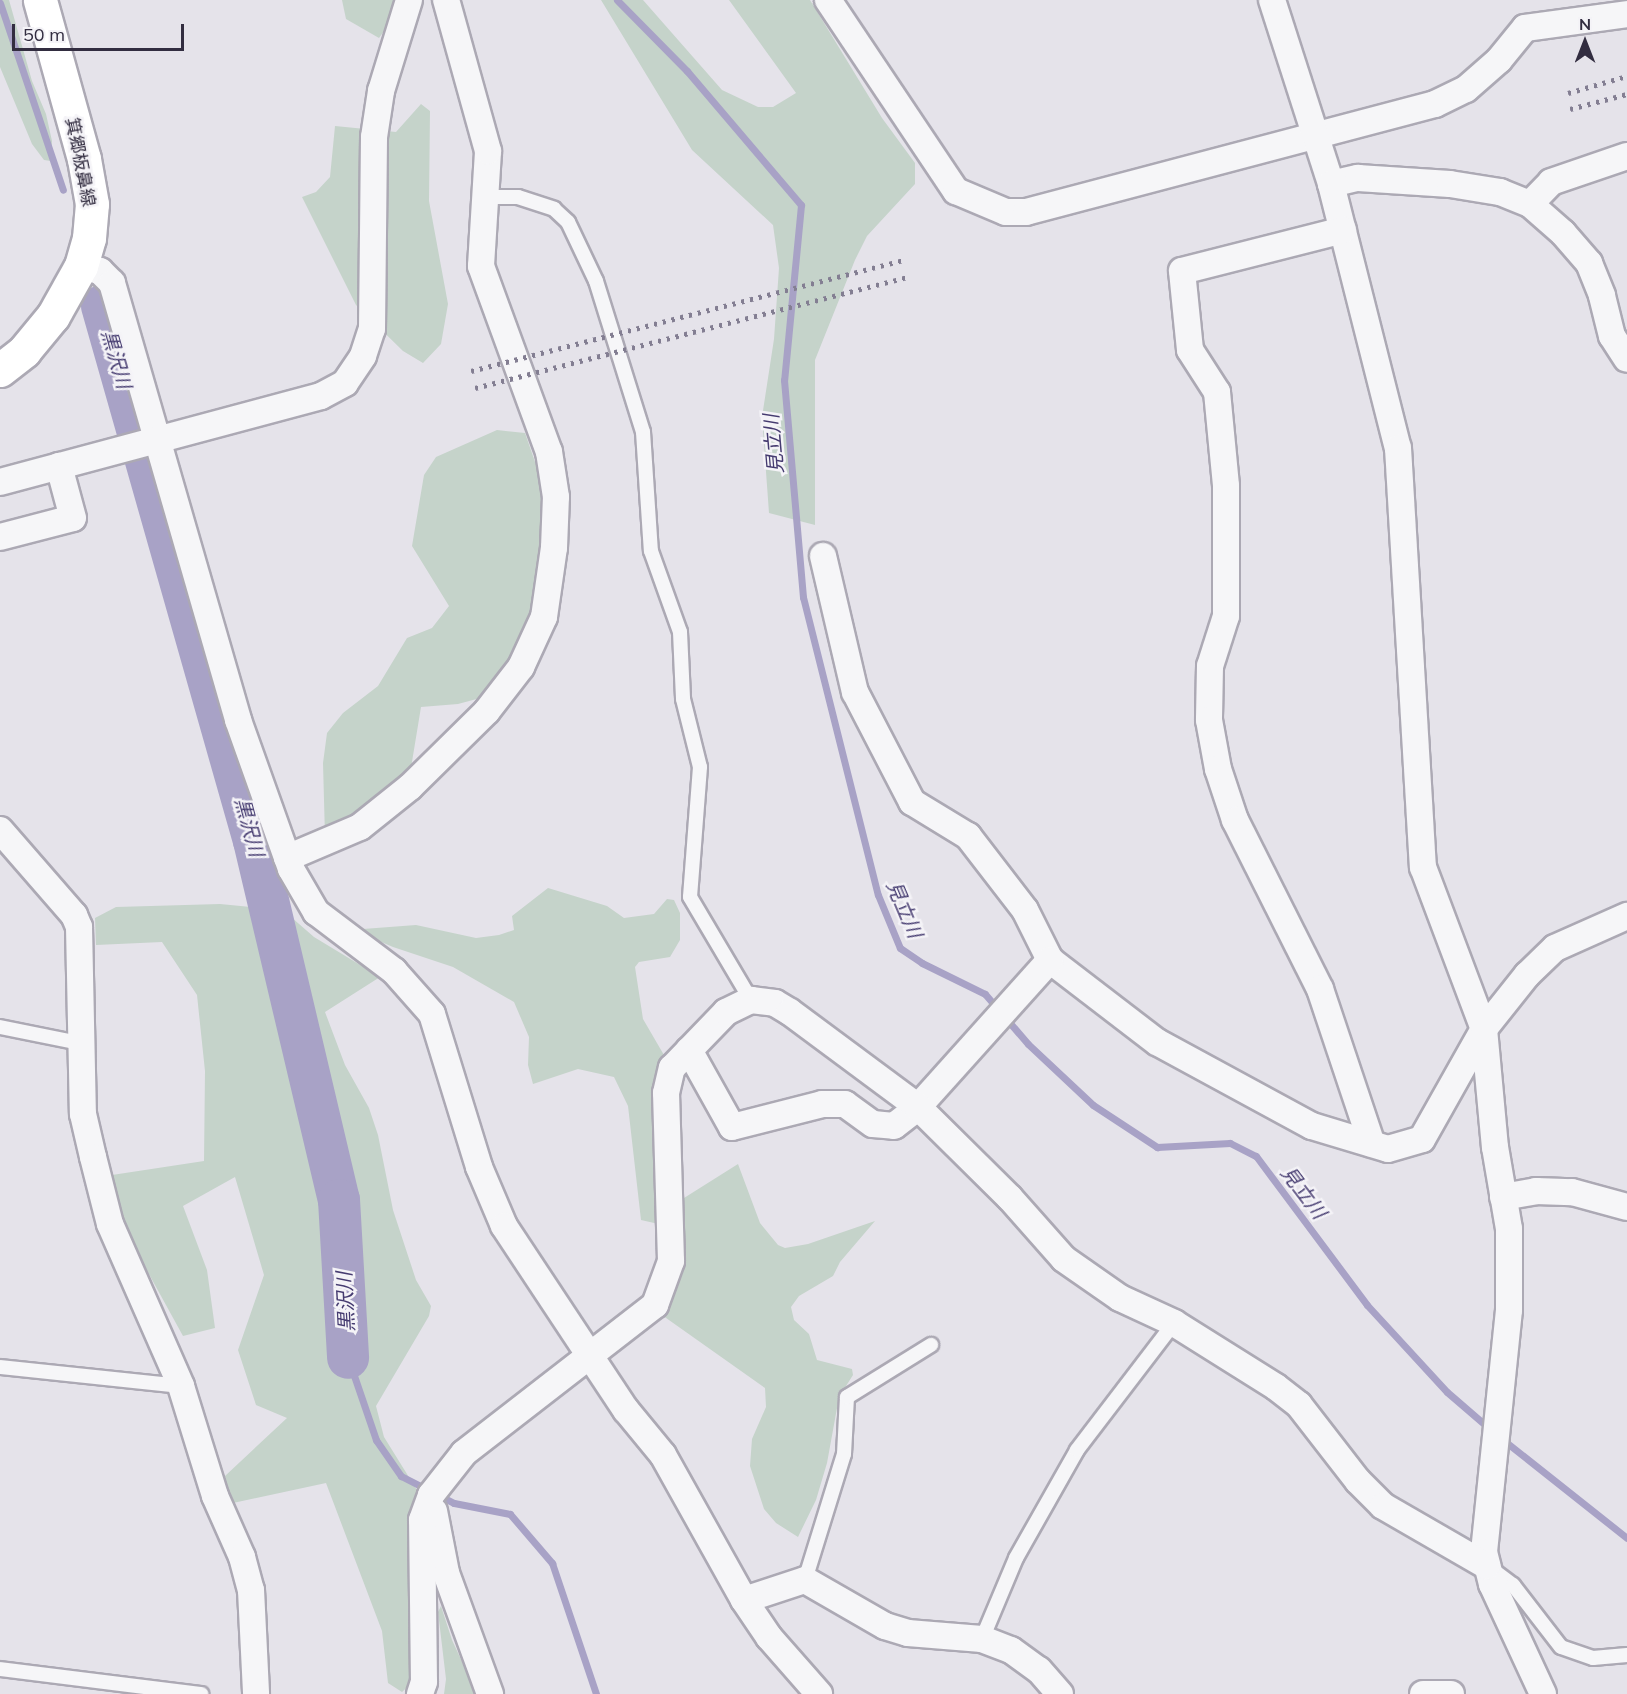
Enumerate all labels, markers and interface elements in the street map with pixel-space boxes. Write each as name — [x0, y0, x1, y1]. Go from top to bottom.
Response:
scale bar — [15, 12, 188, 50]
north arrow — [1555, 12, 1615, 72]
text: N — [1579, 14, 1591, 34]
text: 50 m — [23, 23, 65, 46]
street label: 箕郷板鼻線 — [61, 116, 99, 208]
water label: 黒沢川 — [97, 327, 137, 391]
water label: 見立川 — [758, 413, 788, 475]
water label: 黒沢川 — [231, 795, 269, 859]
water label: 見立川 — [882, 877, 928, 941]
water label: 見立川 — [1276, 1161, 1332, 1223]
water label: 黒沢川 — [331, 1271, 359, 1333]

